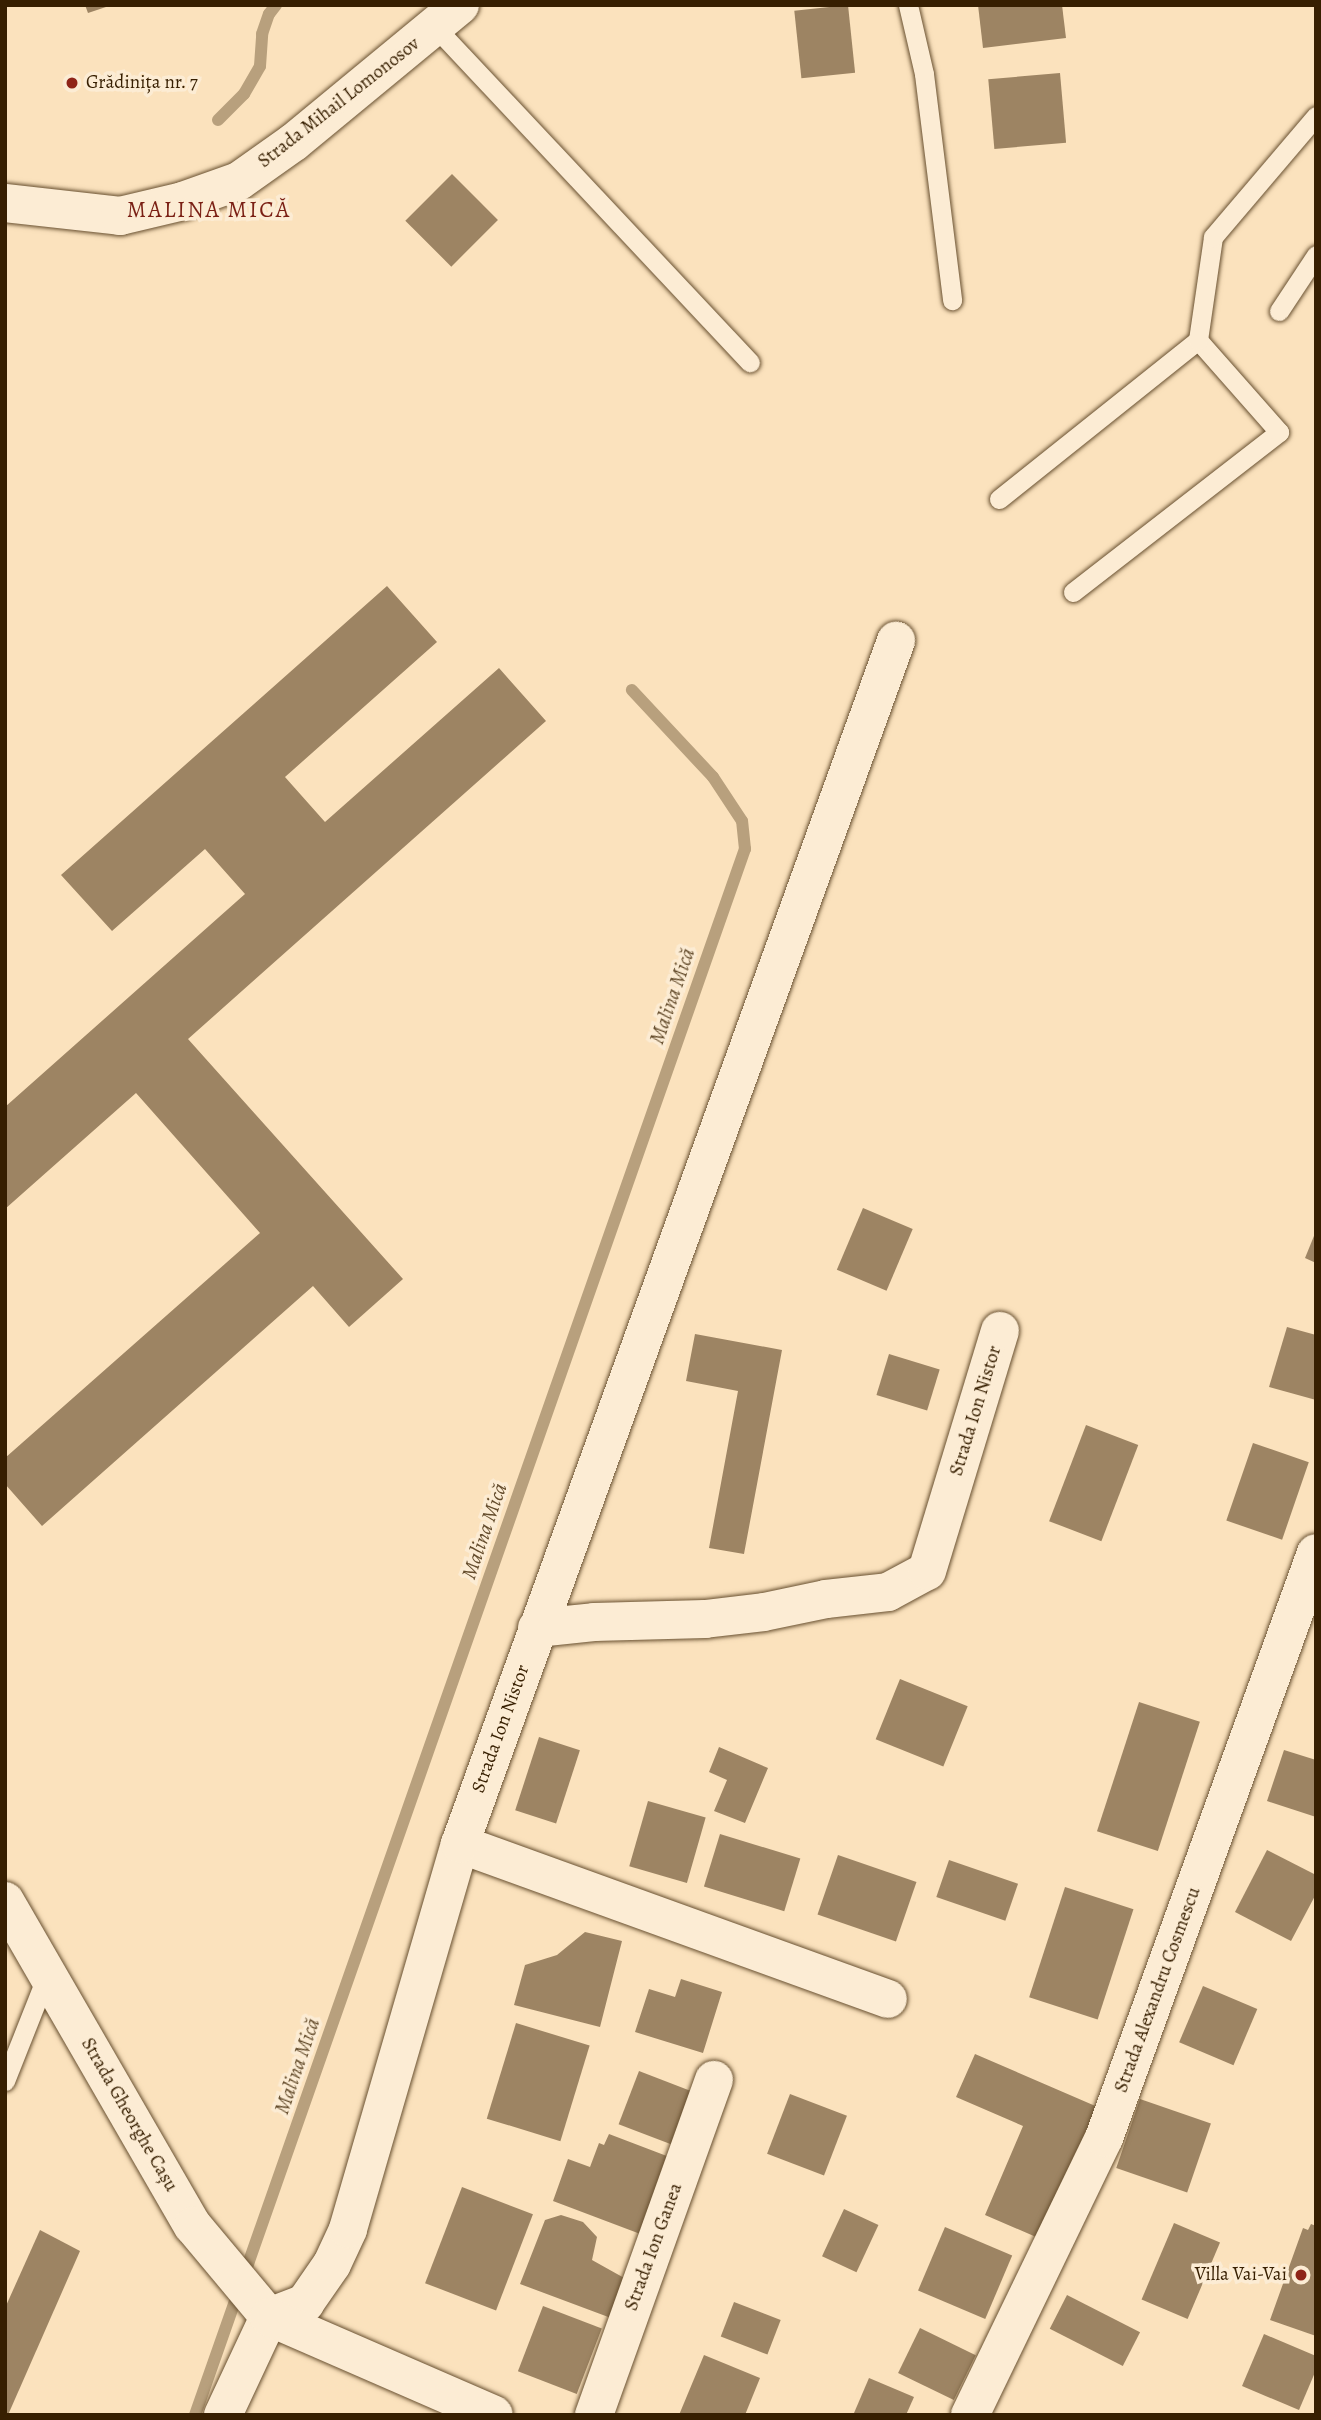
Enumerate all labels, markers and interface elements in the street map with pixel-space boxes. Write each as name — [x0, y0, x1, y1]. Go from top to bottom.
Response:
street label: Strada Mihail Lomonosov — [254, 33, 424, 173]
place label: Grădinița nr. 7 — [86, 72, 198, 94]
marker: Grădinița nr. 7 — [64, 75, 80, 91]
district label: MALINA MICĂ — [128, 196, 290, 224]
water label: Malina Mică — [644, 945, 700, 1047]
street label: Strada Ion Nistor — [945, 1343, 1007, 1479]
water label: Malina Mică — [456, 1480, 512, 1582]
street label: Strada Ion Nistor — [467, 1662, 535, 1796]
street label: Strada Alexandru Cosmescu — [1110, 1884, 1206, 2096]
water label: Malina Mică — [269, 2015, 325, 2117]
street label: Strada Gheorghe Cașu — [76, 2034, 182, 2196]
street label: Strada Ion Ganea — [620, 2180, 688, 2314]
place label: Villa Vai-Vai — [1195, 2264, 1287, 2286]
marker: Villa Vai-Vai — [1293, 2267, 1309, 2283]

